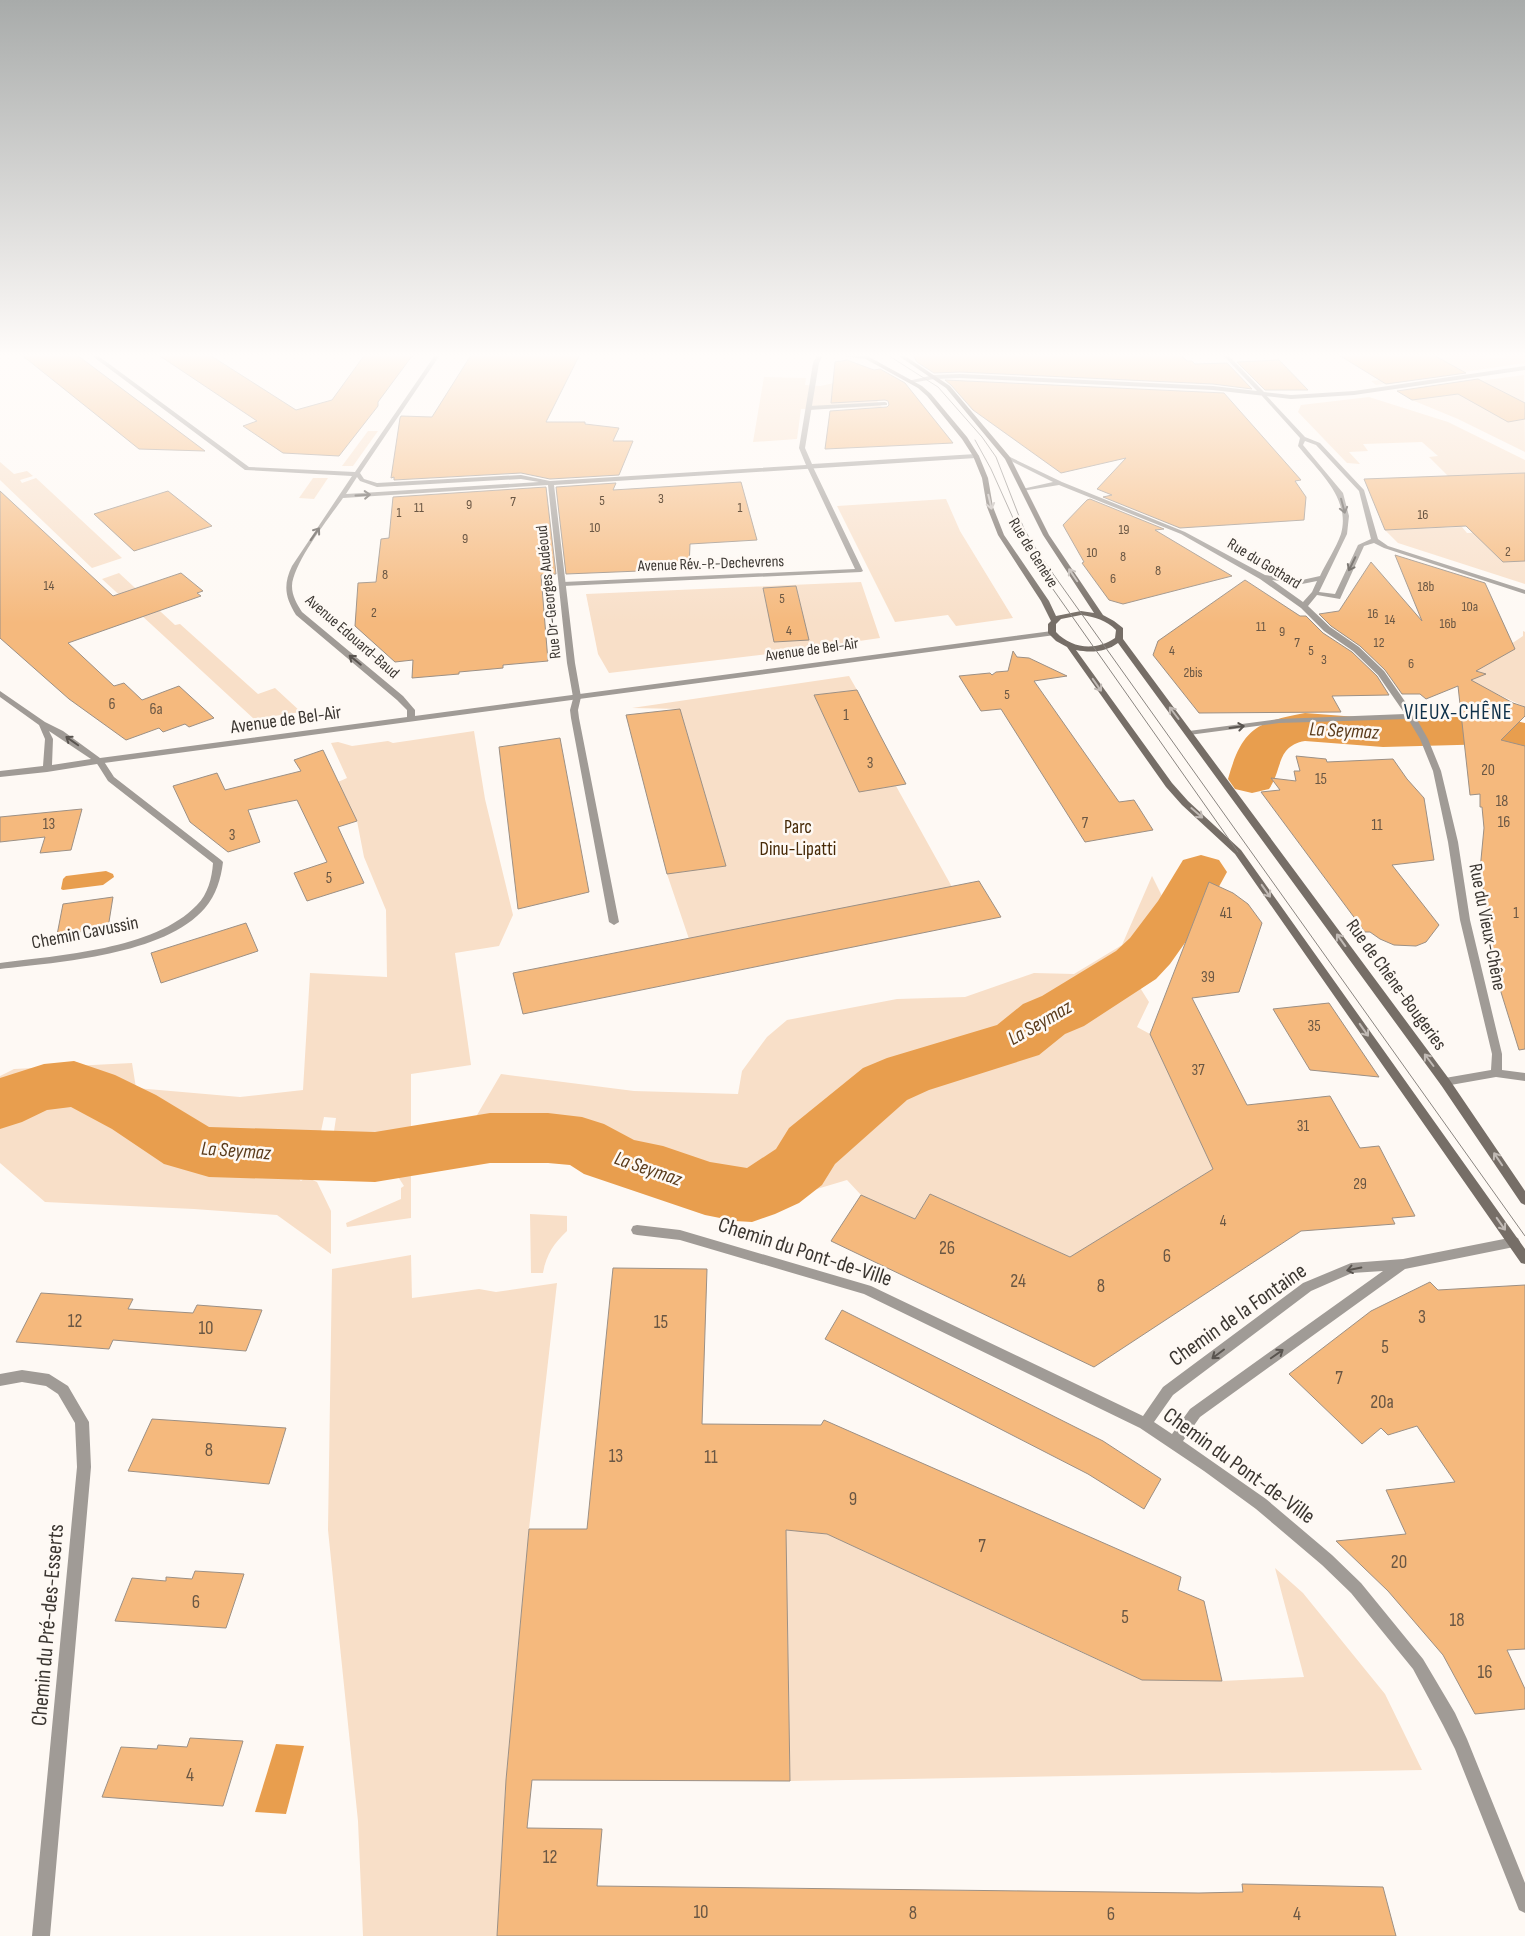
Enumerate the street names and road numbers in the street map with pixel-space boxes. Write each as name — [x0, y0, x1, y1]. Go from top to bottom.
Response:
street label: Rue de Genève — [1004, 515, 1062, 591]
street label: Rue Dr-Georges Audéoud — [533, 524, 565, 660]
street label: Rue du Gothard — [1224, 535, 1304, 593]
street label: Avenue Rév.-P.-Dechevrens — [637, 552, 785, 576]
street label: Avenue Edouard-Baud — [301, 590, 403, 683]
street label: Avenue de Bel-Air — [763, 634, 860, 666]
street label: Avenue de Bel-Air — [228, 701, 343, 739]
street label: Rue du Vieux-Chêne — [1463, 862, 1511, 992]
street label: Chemin Cavussin — [30, 911, 140, 955]
street label: Rue de Chêne-Bougeries — [1341, 915, 1451, 1055]
street label: Chemin du Pont-de-Ville — [715, 1211, 895, 1293]
street label: Chemin de la Fontaine — [1164, 1258, 1312, 1372]
street label: Chemin du Pont-de-Ville — [1158, 1402, 1320, 1530]
street label: Chemin du Pré-des-Esserts — [26, 1523, 70, 1727]

